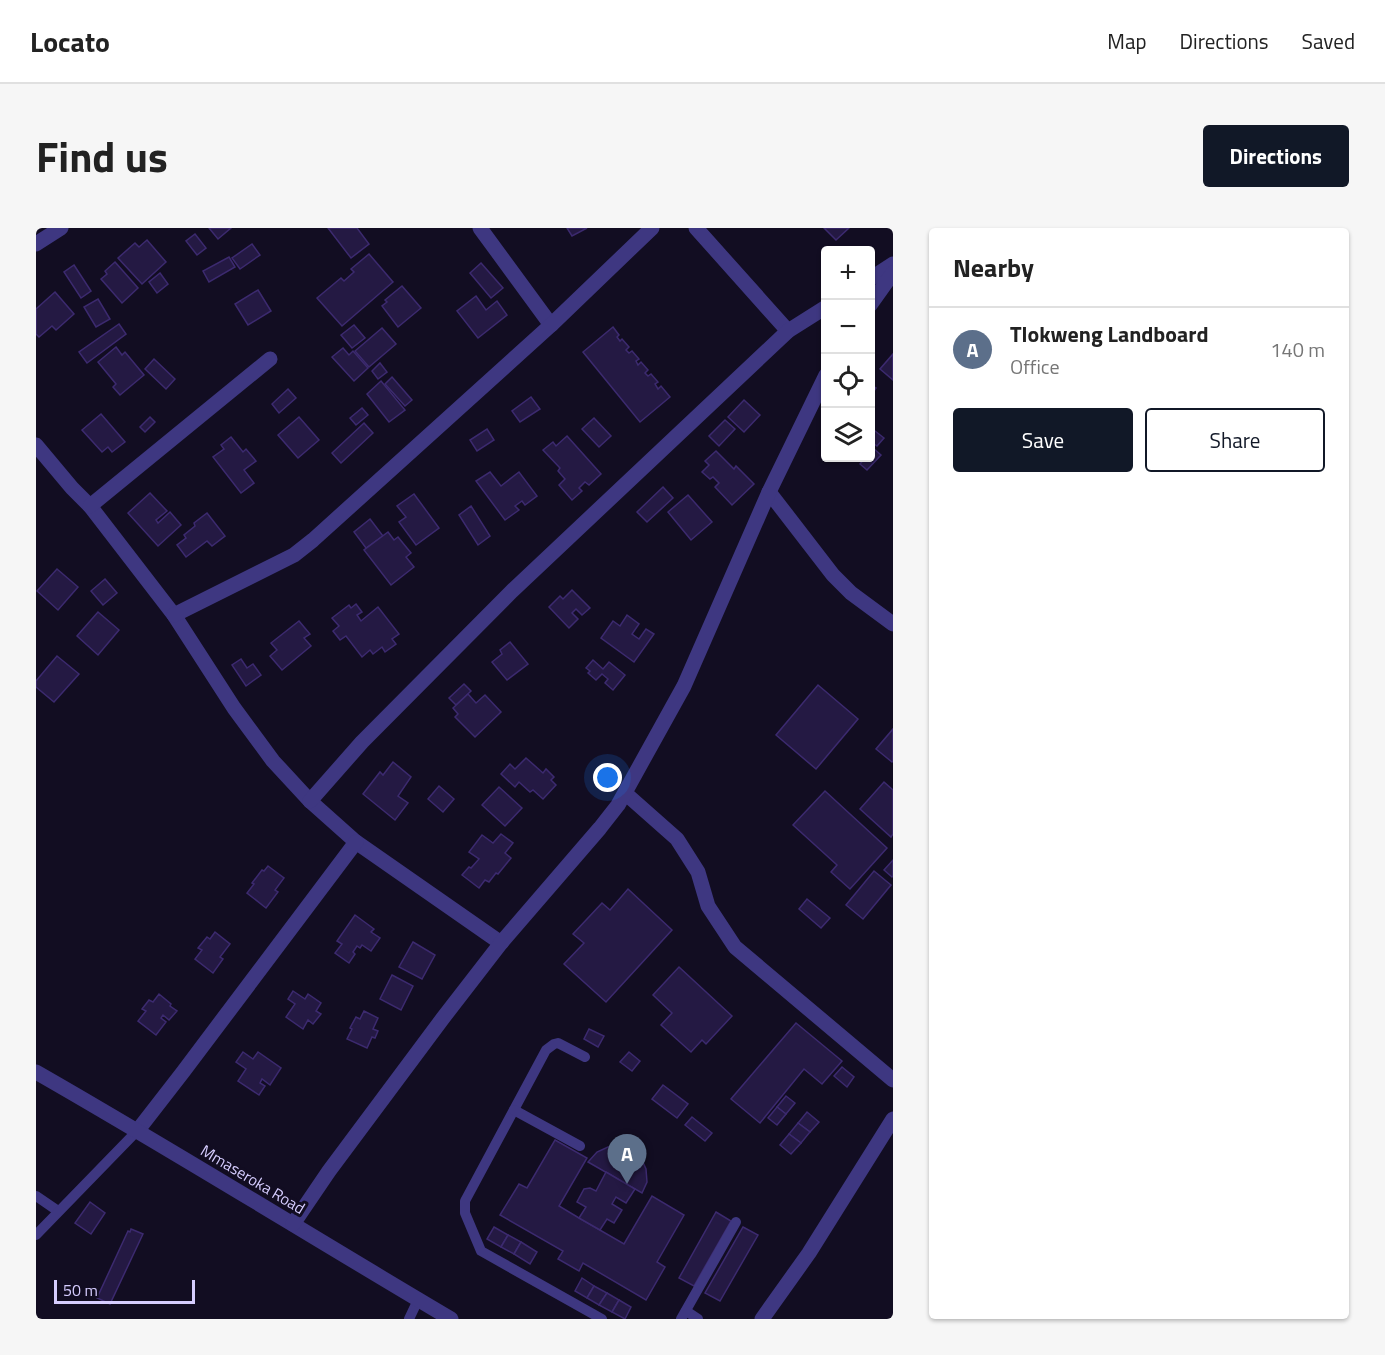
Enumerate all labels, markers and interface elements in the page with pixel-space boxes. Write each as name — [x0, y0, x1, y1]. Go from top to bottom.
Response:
text: Locato — [30, 20, 110, 63]
text: Map — [1107, 25, 1147, 57]
text: Directions — [1180, 25, 1269, 57]
text: Saved — [1302, 25, 1355, 57]
text: Find us — [36, 124, 168, 188]
button: Directions — [1203, 125, 1349, 187]
map controls — [821, 246, 875, 462]
button: + — [821, 246, 875, 300]
text: Nearby — [953, 248, 1034, 287]
button: − — [821, 300, 875, 354]
text: Tlokweng Landboard — [1010, 317, 1209, 351]
text: A — [966, 334, 979, 365]
text: 140 m — [1270, 334, 1325, 365]
text: Office — [1010, 351, 1060, 382]
button: locate — [821, 354, 875, 408]
button: layers — [821, 408, 875, 462]
button: Save — [953, 408, 1133, 472]
button: Share — [1145, 408, 1325, 472]
your location — [593, 763, 622, 792]
pin: A — [608, 1134, 646, 1184]
street label: Mmaseroka Road — [196, 1138, 310, 1220]
scale bar — [54, 1277, 195, 1304]
text: 50 m — [63, 1278, 98, 1302]

